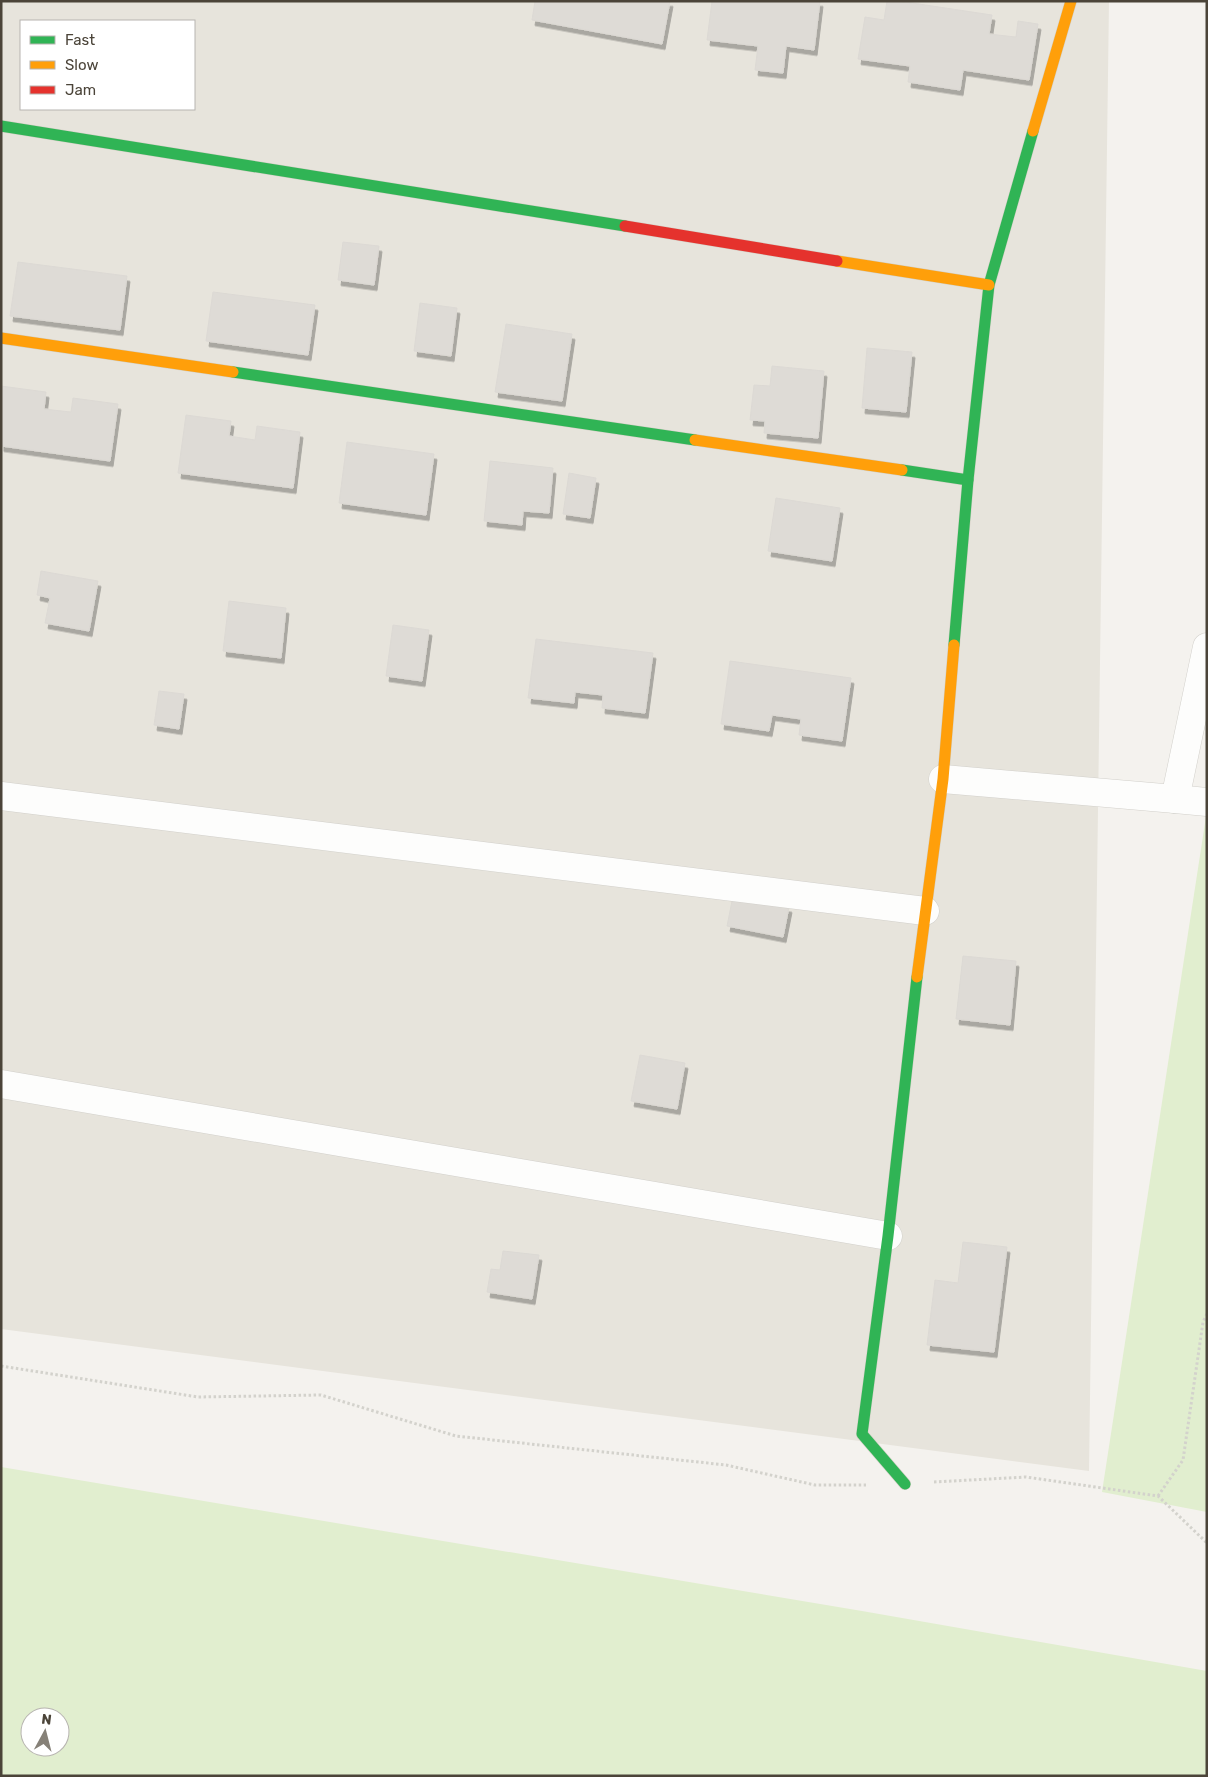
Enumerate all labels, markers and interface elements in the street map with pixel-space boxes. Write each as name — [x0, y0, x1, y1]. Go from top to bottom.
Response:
legend — [20, 20, 195, 110]
text: Fast — [65, 31, 95, 49]
text: Slow — [65, 56, 98, 74]
text: Jam — [65, 81, 96, 99]
north arrow — [20, 1707, 70, 1757]
text: N — [40, 1711, 53, 1729]

